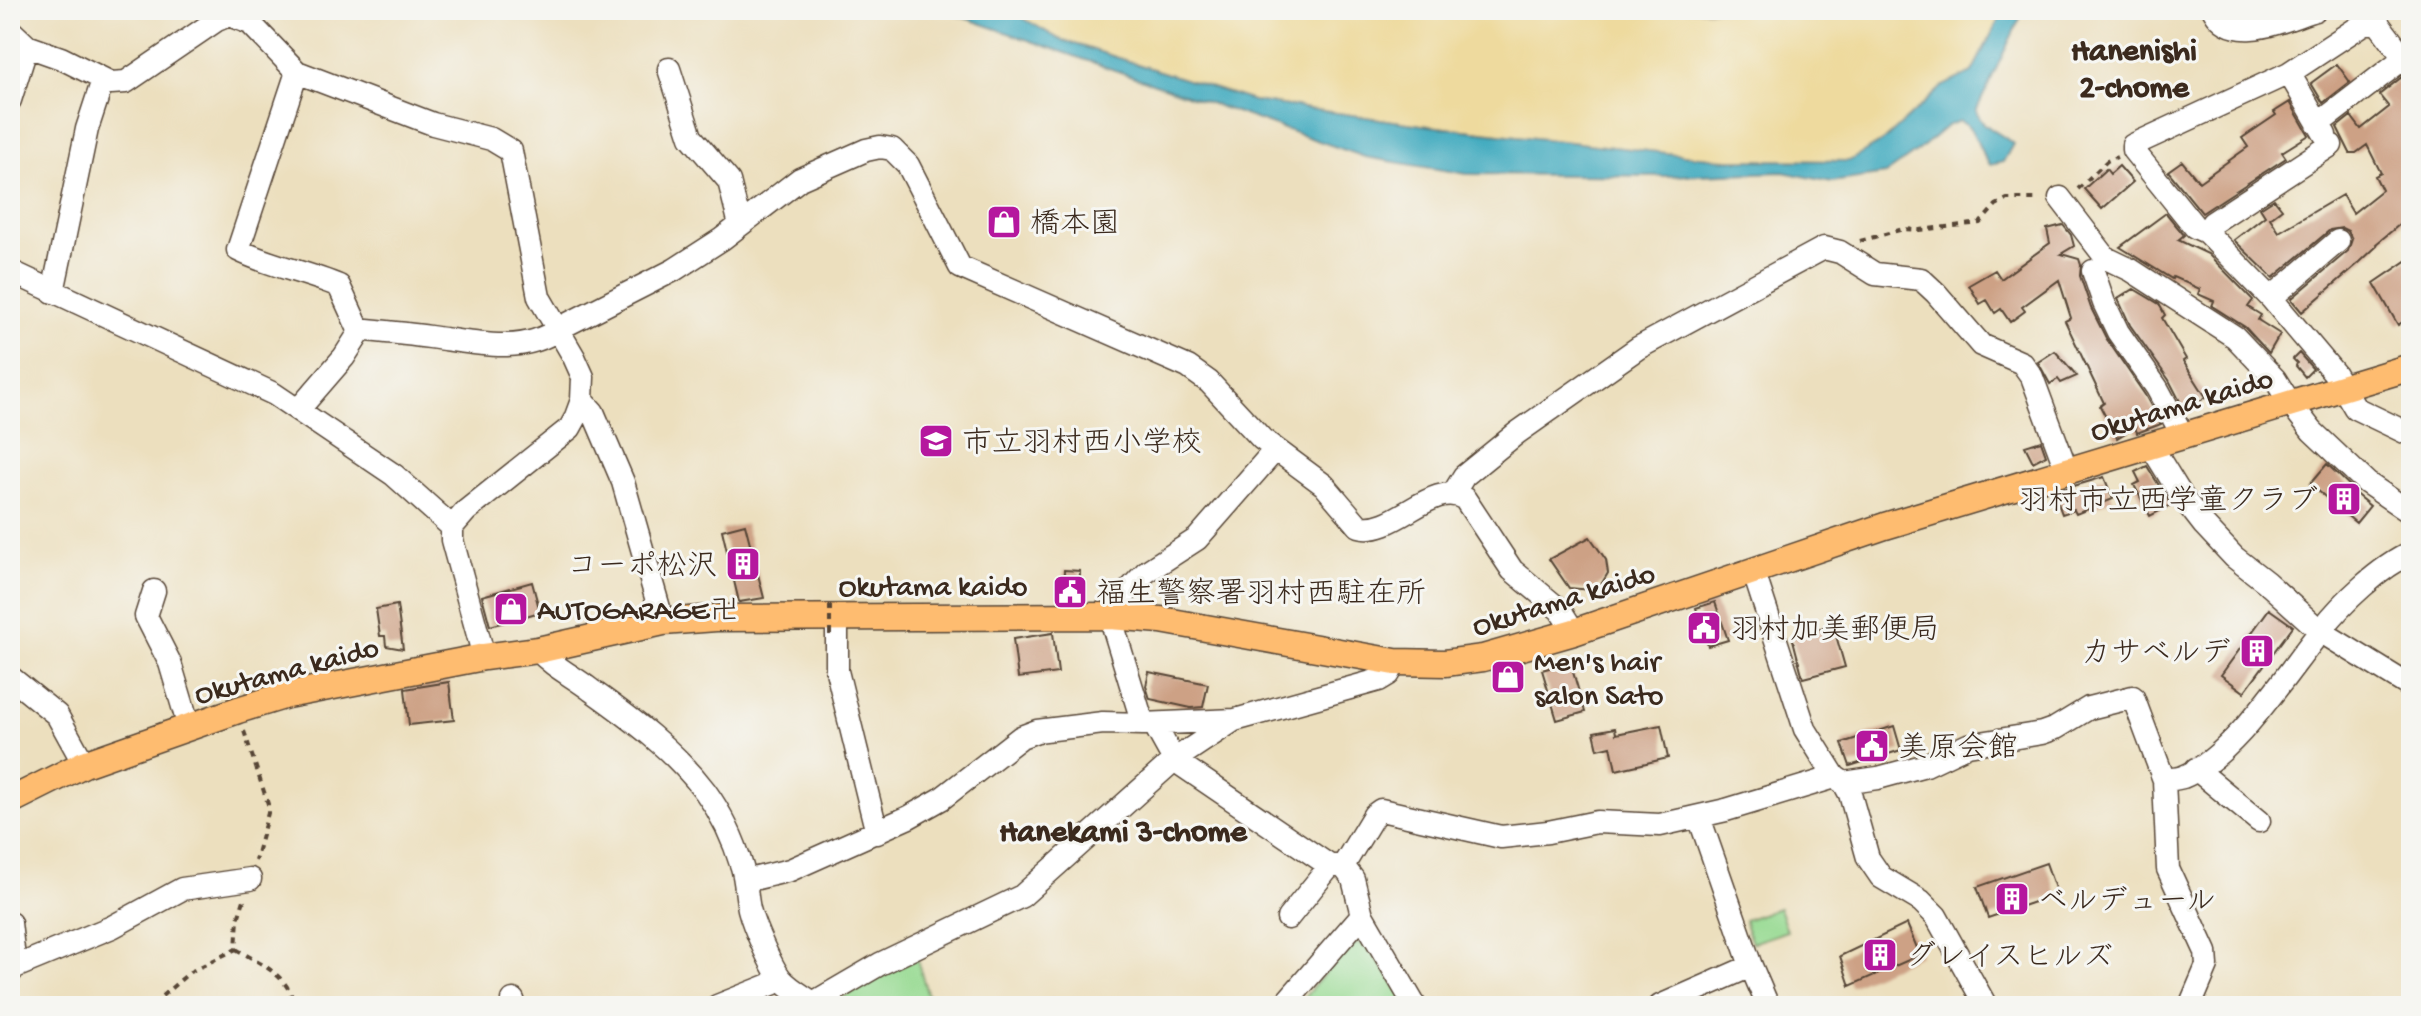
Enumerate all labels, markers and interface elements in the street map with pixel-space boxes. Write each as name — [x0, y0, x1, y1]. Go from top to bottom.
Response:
district label: Hanenishi 2-chome — [2071, 34, 2197, 109]
shop icon: 橋本園 — [985, 203, 1023, 241]
place label: 橋本園 — [1030, 207, 1120, 244]
street label: Okutama kaido — [2087, 363, 2278, 452]
school or university icon: 市立羽村西小学校 — [917, 422, 955, 460]
place label: 市立羽村西小学校 — [962, 427, 1202, 463]
building icon: 羽村市立西学童クラブ — [2325, 480, 2363, 518]
place label: 羽村市立西学童クラブ — [2018, 484, 2318, 521]
building icon: コーポ松沢 — [724, 545, 762, 583]
place label: コーポ松沢 — [567, 550, 717, 586]
street label: Okutama kaido — [1469, 558, 1660, 647]
street label: Okutama kaido — [838, 572, 1028, 607]
public building icon: 福生警察署羽村西駐在所 — [1051, 573, 1089, 611]
place label: 福生警察署羽村西駐在所 — [1096, 577, 1426, 614]
shop icon: AUTOGARAGE卍 — [492, 590, 530, 628]
place label: AUTOGARAGE卍 — [537, 596, 739, 631]
public building icon: 羽村加美郵便局 — [1685, 609, 1723, 647]
place label: 羽村加美郵便局 — [1730, 614, 1940, 650]
street label: Okutama kaido — [191, 632, 383, 715]
building icon: カサベルデ — [2238, 632, 2276, 670]
place label: カサベルデ — [2081, 638, 2231, 673]
place label: Men's hair salon Sato — [1534, 647, 1664, 716]
shop icon: Men's hair salon Sato — [1489, 658, 1527, 696]
public building icon: 美原会館 — [1853, 727, 1891, 765]
place label: 美原会館 — [1898, 731, 2018, 768]
district label: Hanekami 3-chome — [999, 815, 1248, 853]
building icon: ベルデュール — [1993, 880, 2031, 918]
place label: ベルデュール — [2038, 886, 2216, 921]
building icon: グレイスヒルズ — [1861, 936, 1899, 974]
place label: グレイスヒルズ — [1906, 940, 2113, 977]

